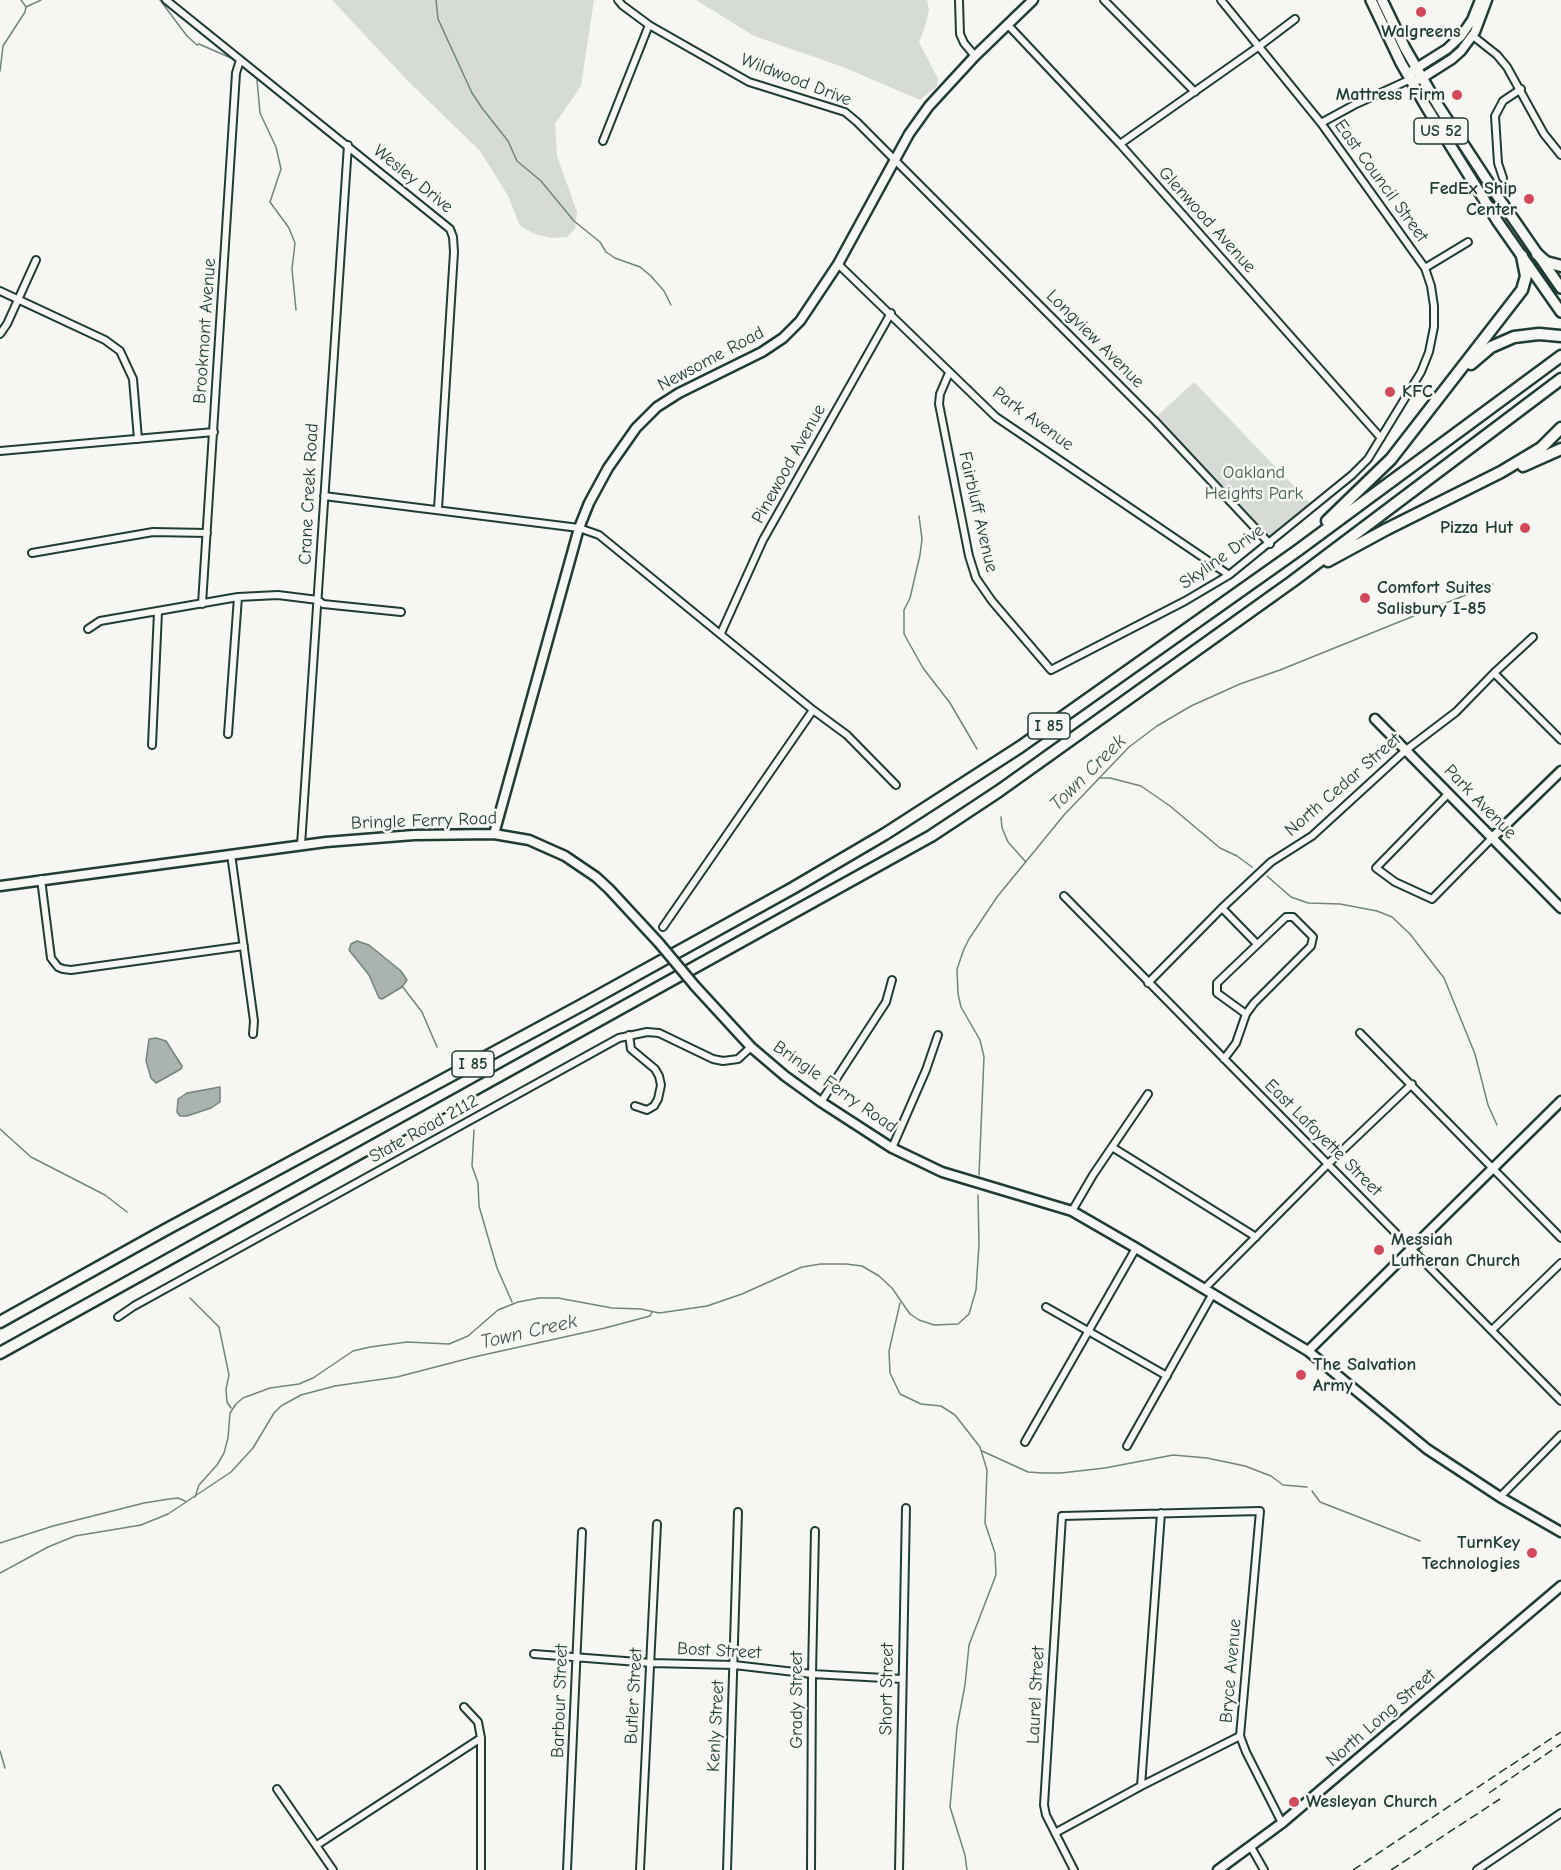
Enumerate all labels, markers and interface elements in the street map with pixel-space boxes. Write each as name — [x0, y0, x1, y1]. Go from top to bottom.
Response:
marker: Walgreens — [1414, 5, 1428, 19]
place label: Walgreens — [1381, 21, 1461, 43]
street label: Wildwood Drive — [738, 49, 854, 111]
place label: Mattress Firm — [1336, 84, 1445, 106]
marker: Mattress Firm — [1450, 88, 1464, 102]
street label: East Council Street — [1329, 115, 1433, 247]
road number: US 52 — [1414, 118, 1468, 144]
street label: Wesley Drive — [369, 140, 457, 218]
street label: Glenwood Avenue — [1154, 162, 1260, 278]
place label: FedEx Ship Center — [1429, 178, 1517, 220]
marker: FedEx Ship Center — [1522, 192, 1536, 206]
street label: Brookmont Avenue — [189, 257, 221, 405]
street label: Longview Avenue — [1041, 285, 1149, 393]
street label: Newsome Road — [654, 322, 768, 396]
place label: KFC — [1402, 381, 1433, 403]
street label: Park Avenue — [988, 382, 1078, 456]
marker: KFC — [1383, 385, 1397, 399]
street label: Pinewood Avenue — [747, 401, 831, 527]
street label: Crane Creek Road — [295, 423, 323, 565]
street label: Fairbluff Avenue — [954, 449, 1002, 575]
park label: Oakland Heights Park — [1205, 462, 1303, 504]
place label: Pizza Hut — [1440, 517, 1513, 539]
street label: Skyline Drive — [1175, 520, 1269, 594]
marker: Pizza Hut — [1518, 521, 1532, 535]
place label: Comfort Suites Salisbury I-85 — [1377, 577, 1491, 620]
marker: Comfort Suites Salisbury I-85 — [1358, 591, 1372, 605]
road number: I 85 — [1028, 713, 1070, 739]
street label: North Cedar Street — [1281, 729, 1405, 841]
water label: Town Creek — [1045, 730, 1131, 816]
street label: Park Avenue — [1439, 760, 1521, 844]
street label: Bringle Ferry Road — [350, 808, 498, 834]
street label: Bringle Ferry Road — [769, 1036, 901, 1138]
road number: I 85 — [452, 1051, 494, 1077]
street label: East Lafayette Street — [1260, 1075, 1386, 1201]
street label: State Road 2112 — [366, 1090, 482, 1168]
place label: Messiah Lutheran Church — [1391, 1229, 1520, 1272]
marker: Messiah Lutheran Church — [1372, 1243, 1386, 1257]
water label: Town Creek — [478, 1309, 580, 1355]
place label: The Salvation Army — [1313, 1354, 1416, 1396]
marker: The Salvation Army — [1294, 1368, 1308, 1382]
place label: TurnKey Technologies — [1422, 1532, 1520, 1574]
marker: TurnKey Technologies — [1525, 1546, 1539, 1560]
street label: Bryce Avenue — [1216, 1618, 1246, 1724]
street label: Bost Street — [676, 1638, 762, 1664]
street label: Short Street — [875, 1643, 899, 1735]
street label: Barbour Street — [547, 1644, 573, 1758]
street label: Laurel Street — [1023, 1645, 1049, 1745]
street label: Butler Street — [621, 1647, 647, 1745]
street label: Grady Street — [786, 1651, 808, 1749]
street label: North Long Street — [1322, 1665, 1440, 1771]
street label: Kenly Street — [703, 1679, 729, 1773]
place label: Wesleyan Church — [1306, 1791, 1438, 1813]
marker: Wesleyan Church — [1287, 1795, 1301, 1809]

